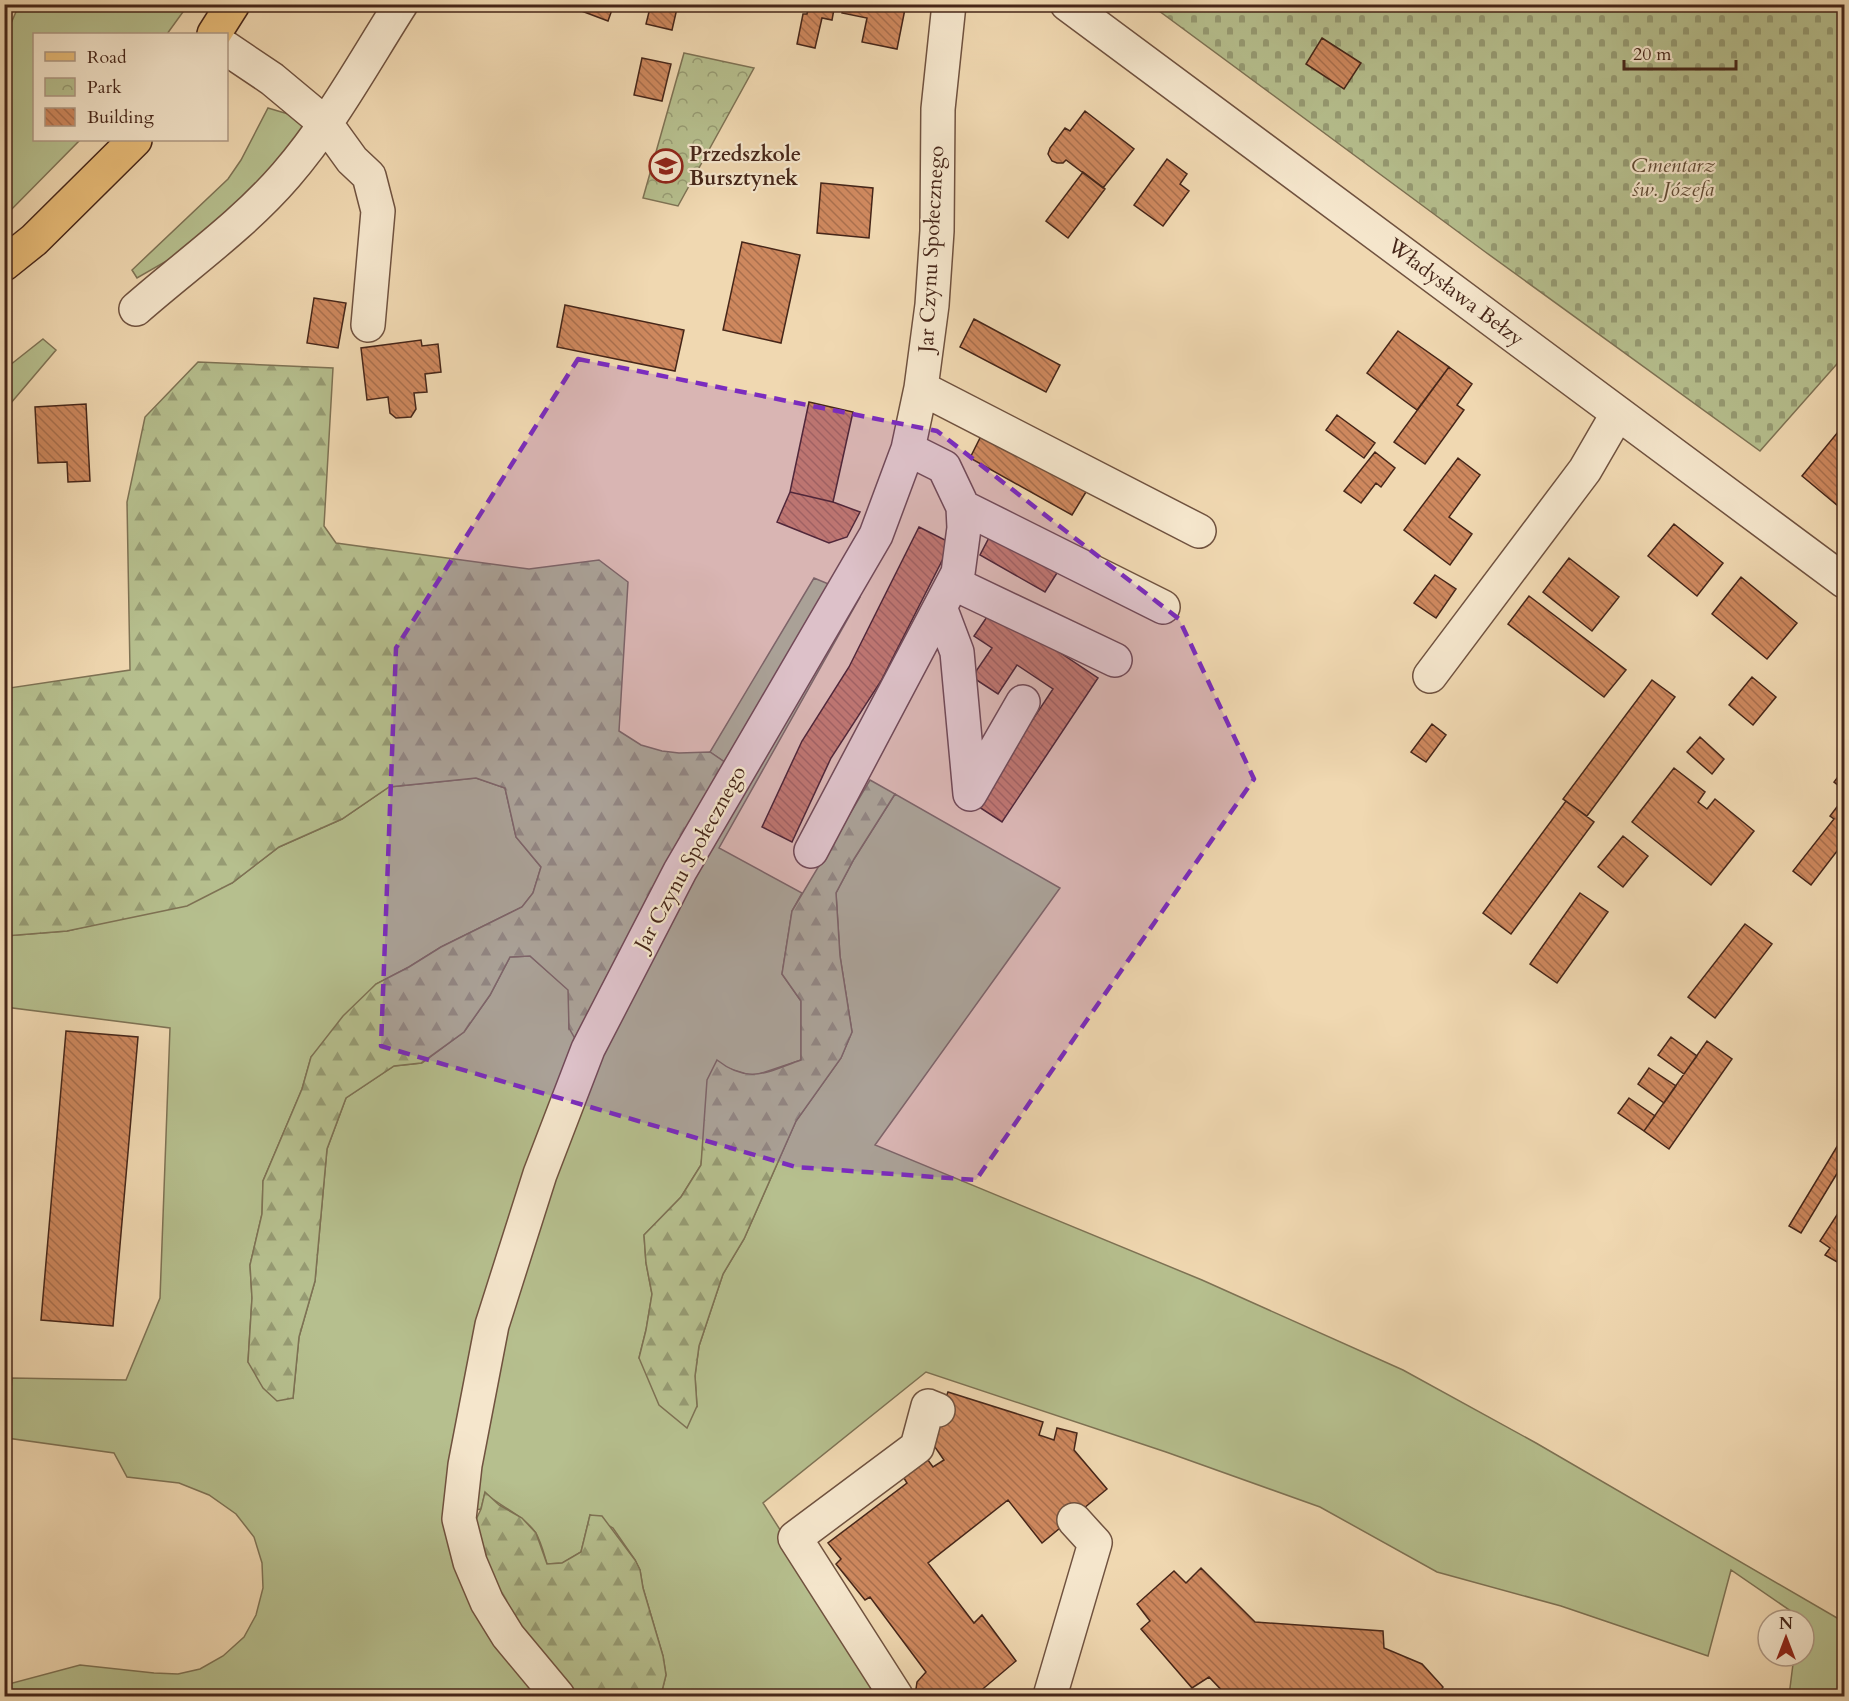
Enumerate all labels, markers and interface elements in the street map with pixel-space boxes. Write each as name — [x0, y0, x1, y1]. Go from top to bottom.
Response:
legend — [33, 33, 228, 141]
scale bar — [1624, 33, 1736, 71]
text: 20 m — [1633, 42, 1672, 67]
text: Road — [87, 45, 127, 70]
text: Park — [87, 75, 122, 100]
text: Building — [87, 105, 155, 130]
place label: Przedszkole Bursztynek — [689, 140, 801, 193]
street label: Jar Czynu Społecznego — [911, 145, 951, 356]
school or university icon: Przedszkole Bursztynek — [648, 148, 684, 184]
park label: Cmentarz św. Józefa — [1631, 151, 1715, 204]
street label: Władysława Bełzy — [1381, 231, 1530, 353]
street label: Jar Czynu Społecznego — [626, 761, 753, 958]
north arrow — [1756, 1608, 1816, 1668]
text: N — [1779, 1613, 1793, 1635]

